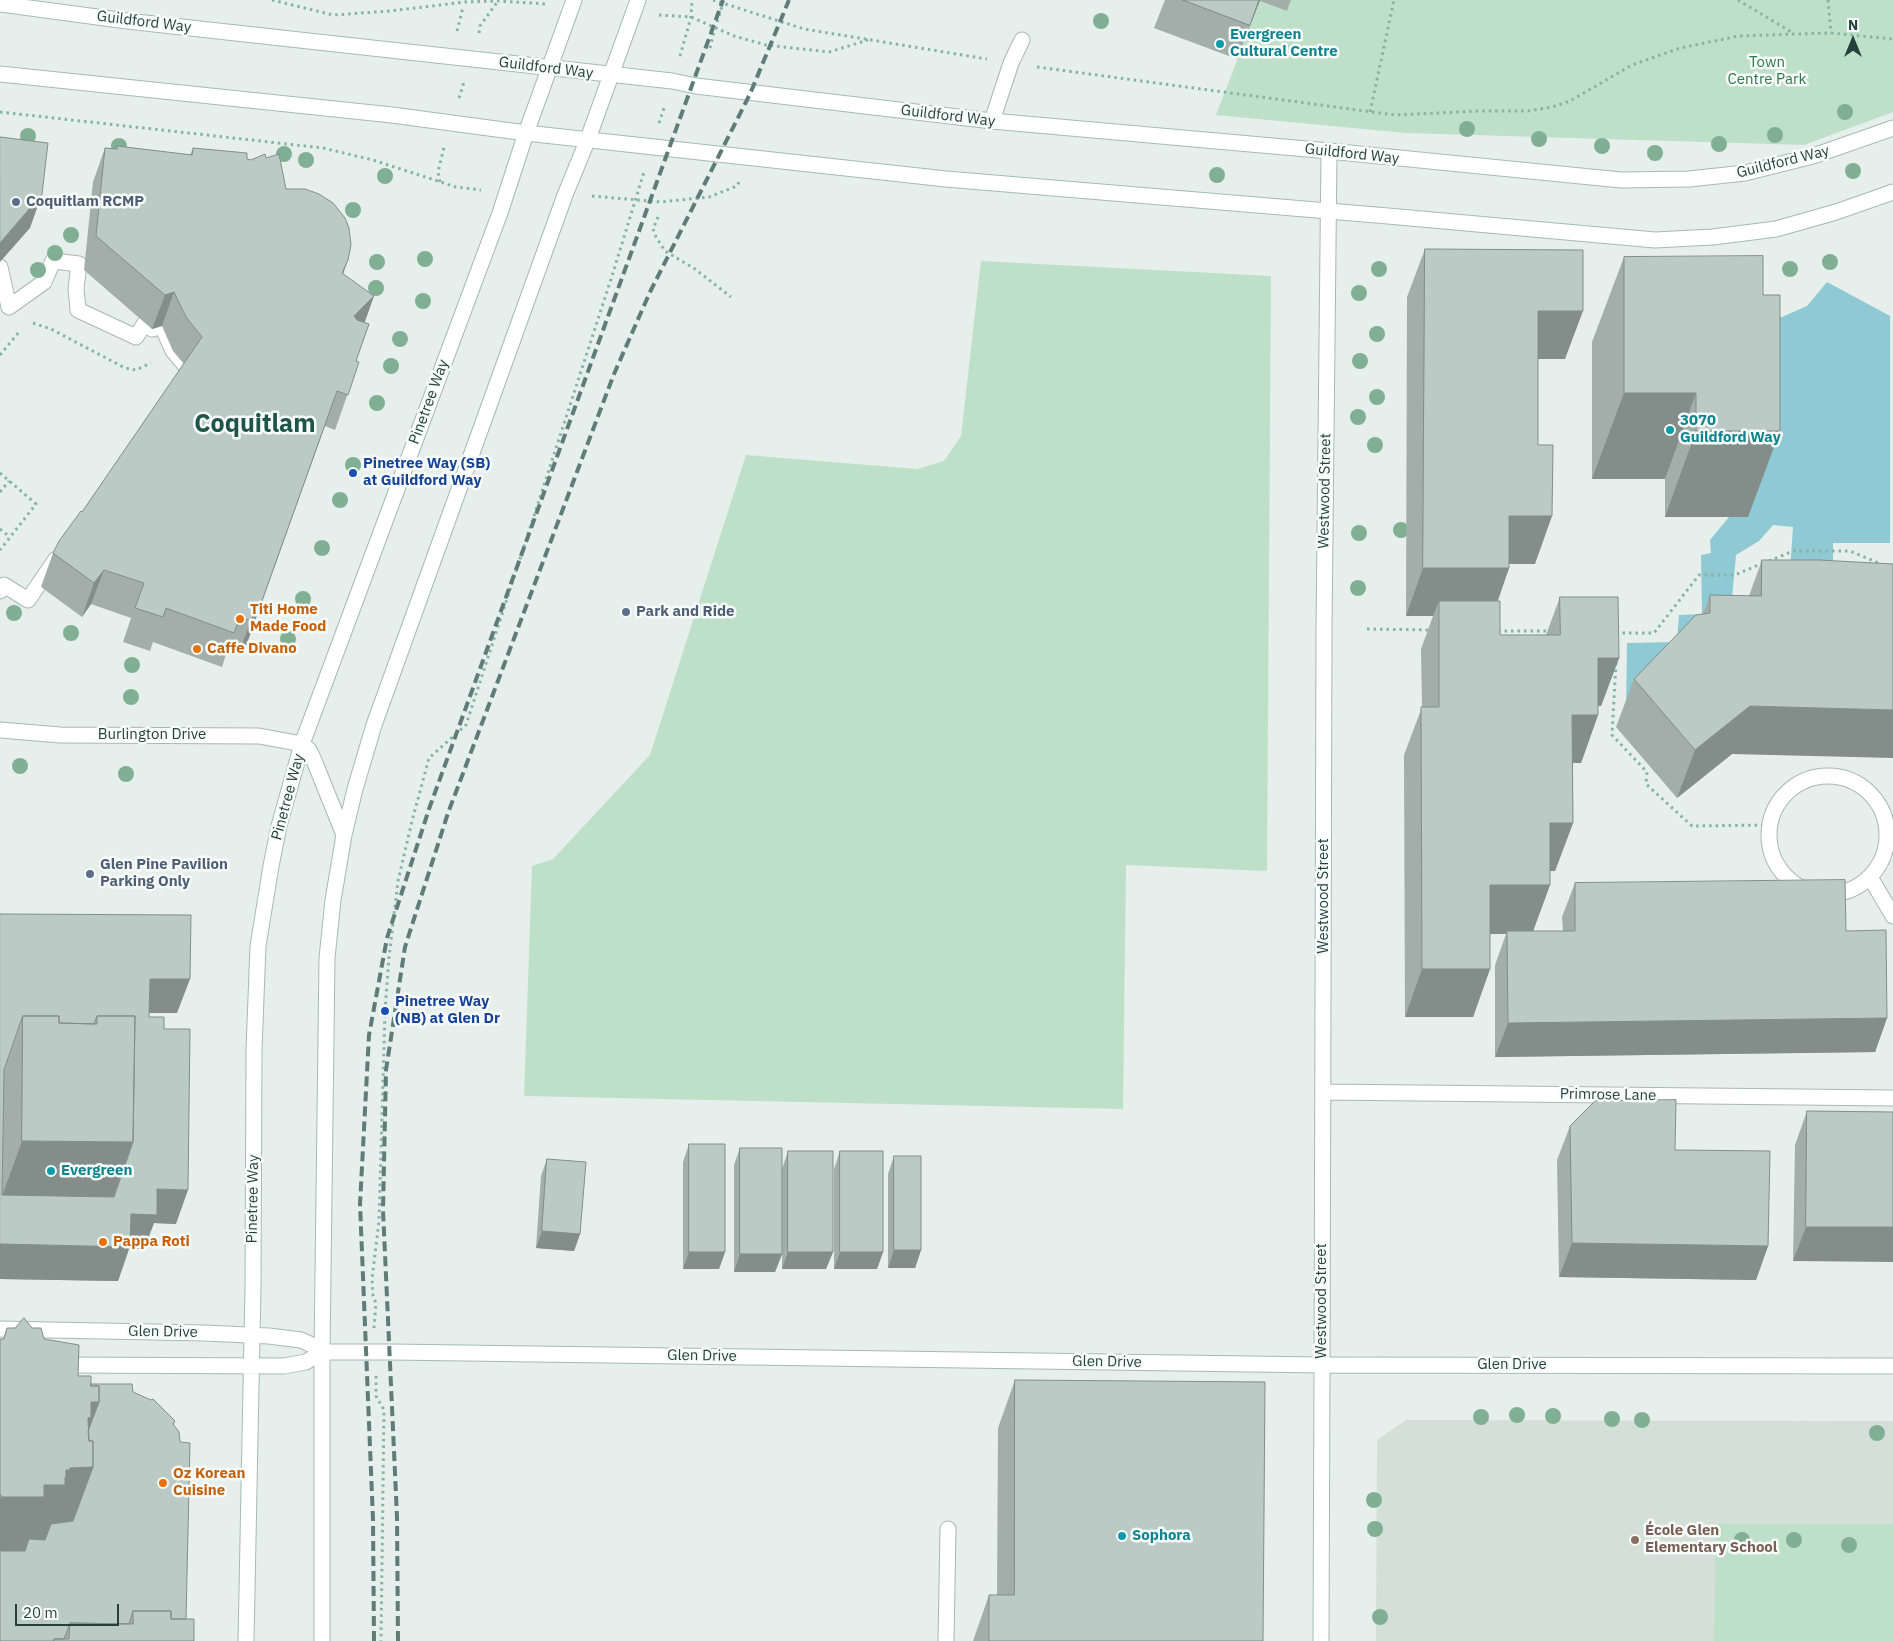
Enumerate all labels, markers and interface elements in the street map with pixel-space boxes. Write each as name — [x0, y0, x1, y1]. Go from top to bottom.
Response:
street label: Guildford Way — [96, 7, 192, 37]
north arrow — [1828, 15, 1878, 65]
text: N — [1848, 16, 1858, 34]
place label: Evergreen Cultural Centre — [1230, 26, 1338, 61]
marker: Evergreen Cultural Centre — [1214, 38, 1226, 50]
street label: Guildford Way — [498, 53, 594, 83]
park label: Town Centre Park — [1728, 54, 1806, 89]
street label: Guildford Way — [900, 101, 996, 131]
street label: Guildford Way — [1304, 140, 1400, 168]
street label: Guildford Way — [1735, 142, 1831, 182]
place label: Coquitlam RCMP — [26, 193, 144, 211]
marker: Coquitlam RCMP — [10, 196, 22, 208]
street label: Pinetree Way — [405, 357, 453, 447]
district label: Coquitlam — [194, 410, 316, 440]
place label: 3070 Guildford Way — [1680, 412, 1781, 447]
marker: 3070 Guildford Way — [1664, 424, 1676, 436]
street label: Westwood Street — [1315, 433, 1335, 549]
place label: Pinetree Way (SB) at Guildford Way — [363, 455, 490, 490]
marker: Pinetree Way (SB) at Guildford Way — [347, 467, 359, 479]
place label: Titi Home Made Food — [250, 601, 326, 636]
place label: Park and Ride — [636, 603, 734, 621]
marker: Park and Ride — [620, 606, 632, 618]
marker: Titi Home Made Food — [234, 613, 246, 625]
place label: Caffe Divano — [207, 640, 297, 658]
marker: Caffe Divano — [191, 643, 203, 655]
street label: Burlington Drive — [98, 726, 206, 744]
street label: Pinetree Way — [268, 752, 308, 842]
street label: Westwood Street — [1315, 838, 1333, 954]
place label: Glen Pine Pavilion Parking Only — [100, 856, 228, 891]
marker: Glen Pine Pavilion Parking Only — [84, 868, 96, 880]
place label: Pinetree Way (NB) at Glen Dr — [395, 993, 500, 1028]
marker: Pinetree Way (NB) at Glen Dr — [379, 1005, 391, 1017]
street label: Primrose Lane — [1560, 1085, 1656, 1105]
street label: Pinetree Way — [243, 1154, 263, 1244]
place label: Evergreen — [61, 1162, 132, 1180]
marker: Evergreen — [45, 1165, 57, 1177]
place label: Pappa Roti — [113, 1233, 190, 1251]
marker: Pappa Roti — [97, 1236, 109, 1248]
street label: Westwood Street — [1313, 1243, 1331, 1359]
street label: Glen Drive — [128, 1322, 198, 1342]
street label: Glen Drive — [667, 1346, 737, 1366]
street label: Glen Drive — [1072, 1352, 1142, 1372]
street label: Glen Drive — [1477, 1356, 1547, 1374]
place label: Oz Korean Cuisine — [173, 1465, 245, 1500]
marker: Oz Korean Cuisine — [157, 1477, 169, 1489]
place label: École Glen Elementary School — [1645, 1522, 1777, 1557]
place label: Sophora — [1132, 1527, 1191, 1545]
marker: Sophora — [1116, 1530, 1128, 1542]
marker: École Glen Elementary School — [1629, 1534, 1641, 1546]
scale bar — [18, 1594, 121, 1626]
text: 20 m — [23, 1603, 58, 1622]

